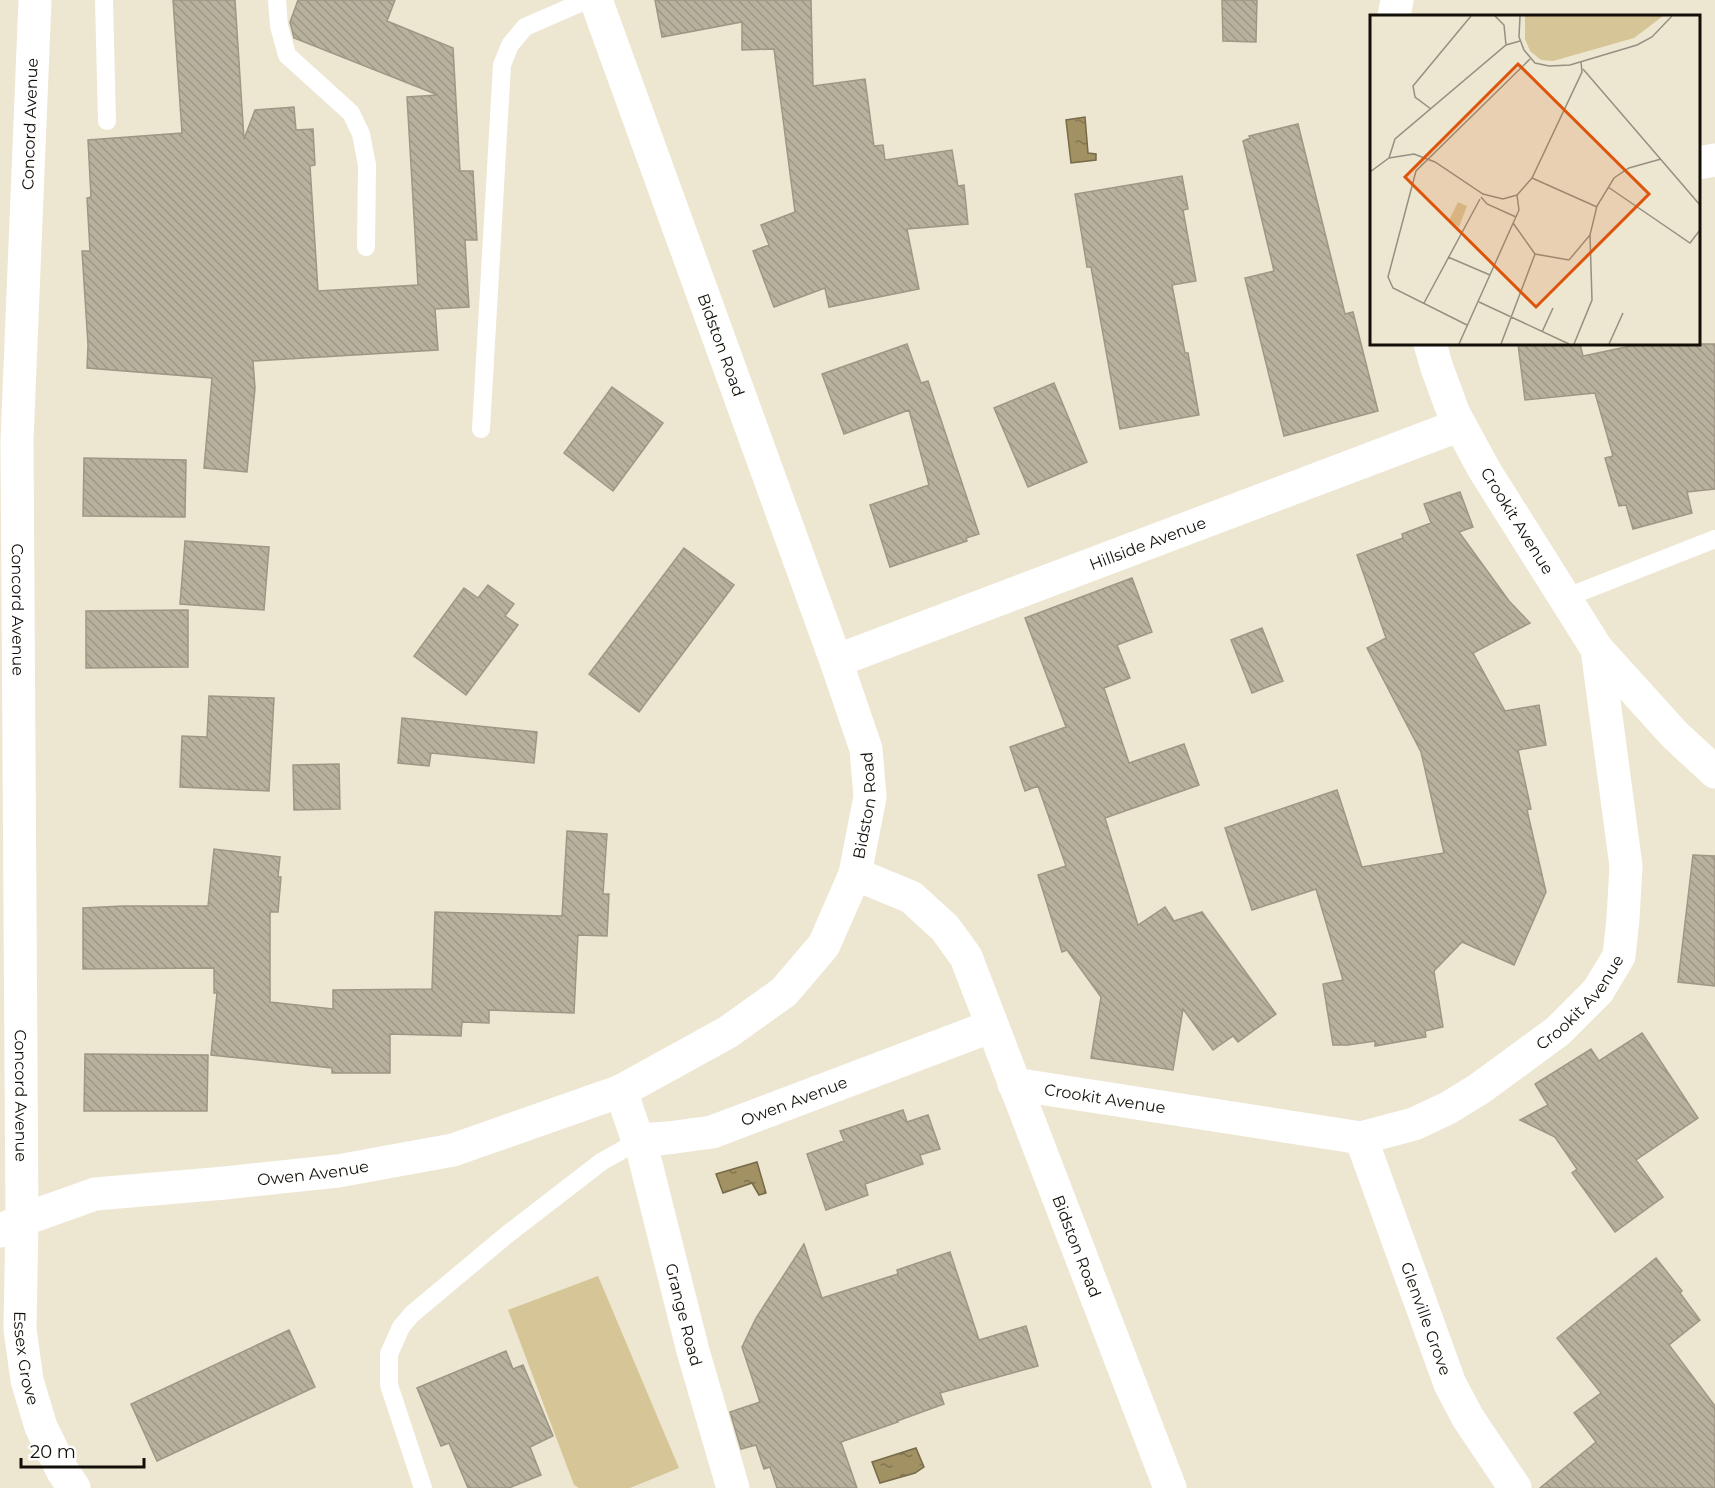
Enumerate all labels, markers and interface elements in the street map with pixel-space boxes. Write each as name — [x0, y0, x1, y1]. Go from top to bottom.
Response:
inset map — [1370, 15, 1700, 345]
street label: Concord Avenue — [18, 58, 42, 190]
street label: Bidston Road — [694, 291, 748, 399]
street label: Crookit Avenue — [1477, 464, 1557, 578]
street label: Hillside Avenue — [1086, 513, 1208, 574]
street label: Concord Avenue — [8, 543, 28, 676]
street label: Bidston Road — [849, 751, 880, 861]
street label: Crookit Avenue — [1532, 951, 1627, 1054]
street label: Concord Avenue — [11, 1029, 31, 1162]
street label: Owen Avenue — [738, 1072, 850, 1130]
street label: Crookit Avenue — [1043, 1079, 1167, 1117]
street label: Owen Avenue — [256, 1156, 370, 1189]
street label: Bidston Road — [1049, 1192, 1105, 1300]
street label: Glenville Grove — [1397, 1259, 1455, 1378]
street label: Grange Road — [662, 1261, 706, 1368]
street label: Essex Grove — [10, 1311, 43, 1407]
scale bar — [21, 1431, 144, 1469]
text: 20 m — [30, 1441, 76, 1463]

